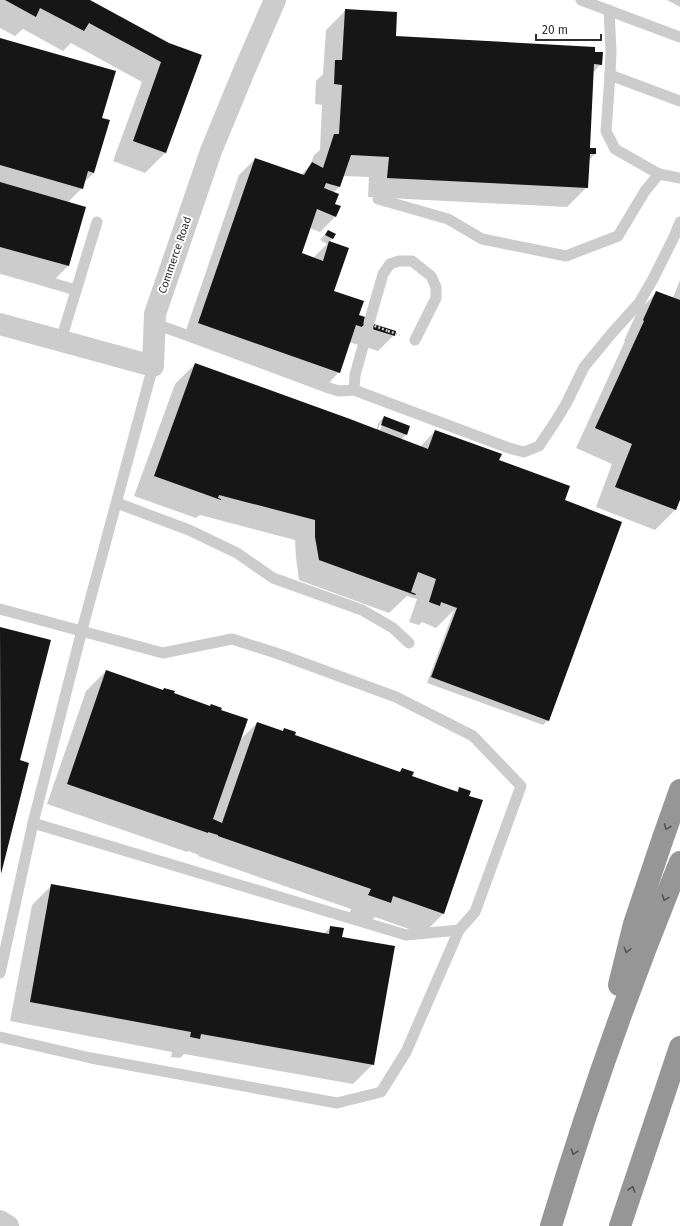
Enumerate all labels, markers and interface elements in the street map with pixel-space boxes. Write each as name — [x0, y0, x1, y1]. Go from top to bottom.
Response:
scale bar — [536, 16, 601, 42]
text: 20 m — [542, 23, 568, 37]
street label: Commerce Road — [156, 215, 194, 295]
one-way arrow — [663, 823, 671, 830]
one-way arrow — [662, 895, 670, 902]
one-way arrow — [624, 947, 632, 954]
one-way arrow — [570, 1149, 579, 1156]
one-way arrow — [627, 1186, 636, 1193]

